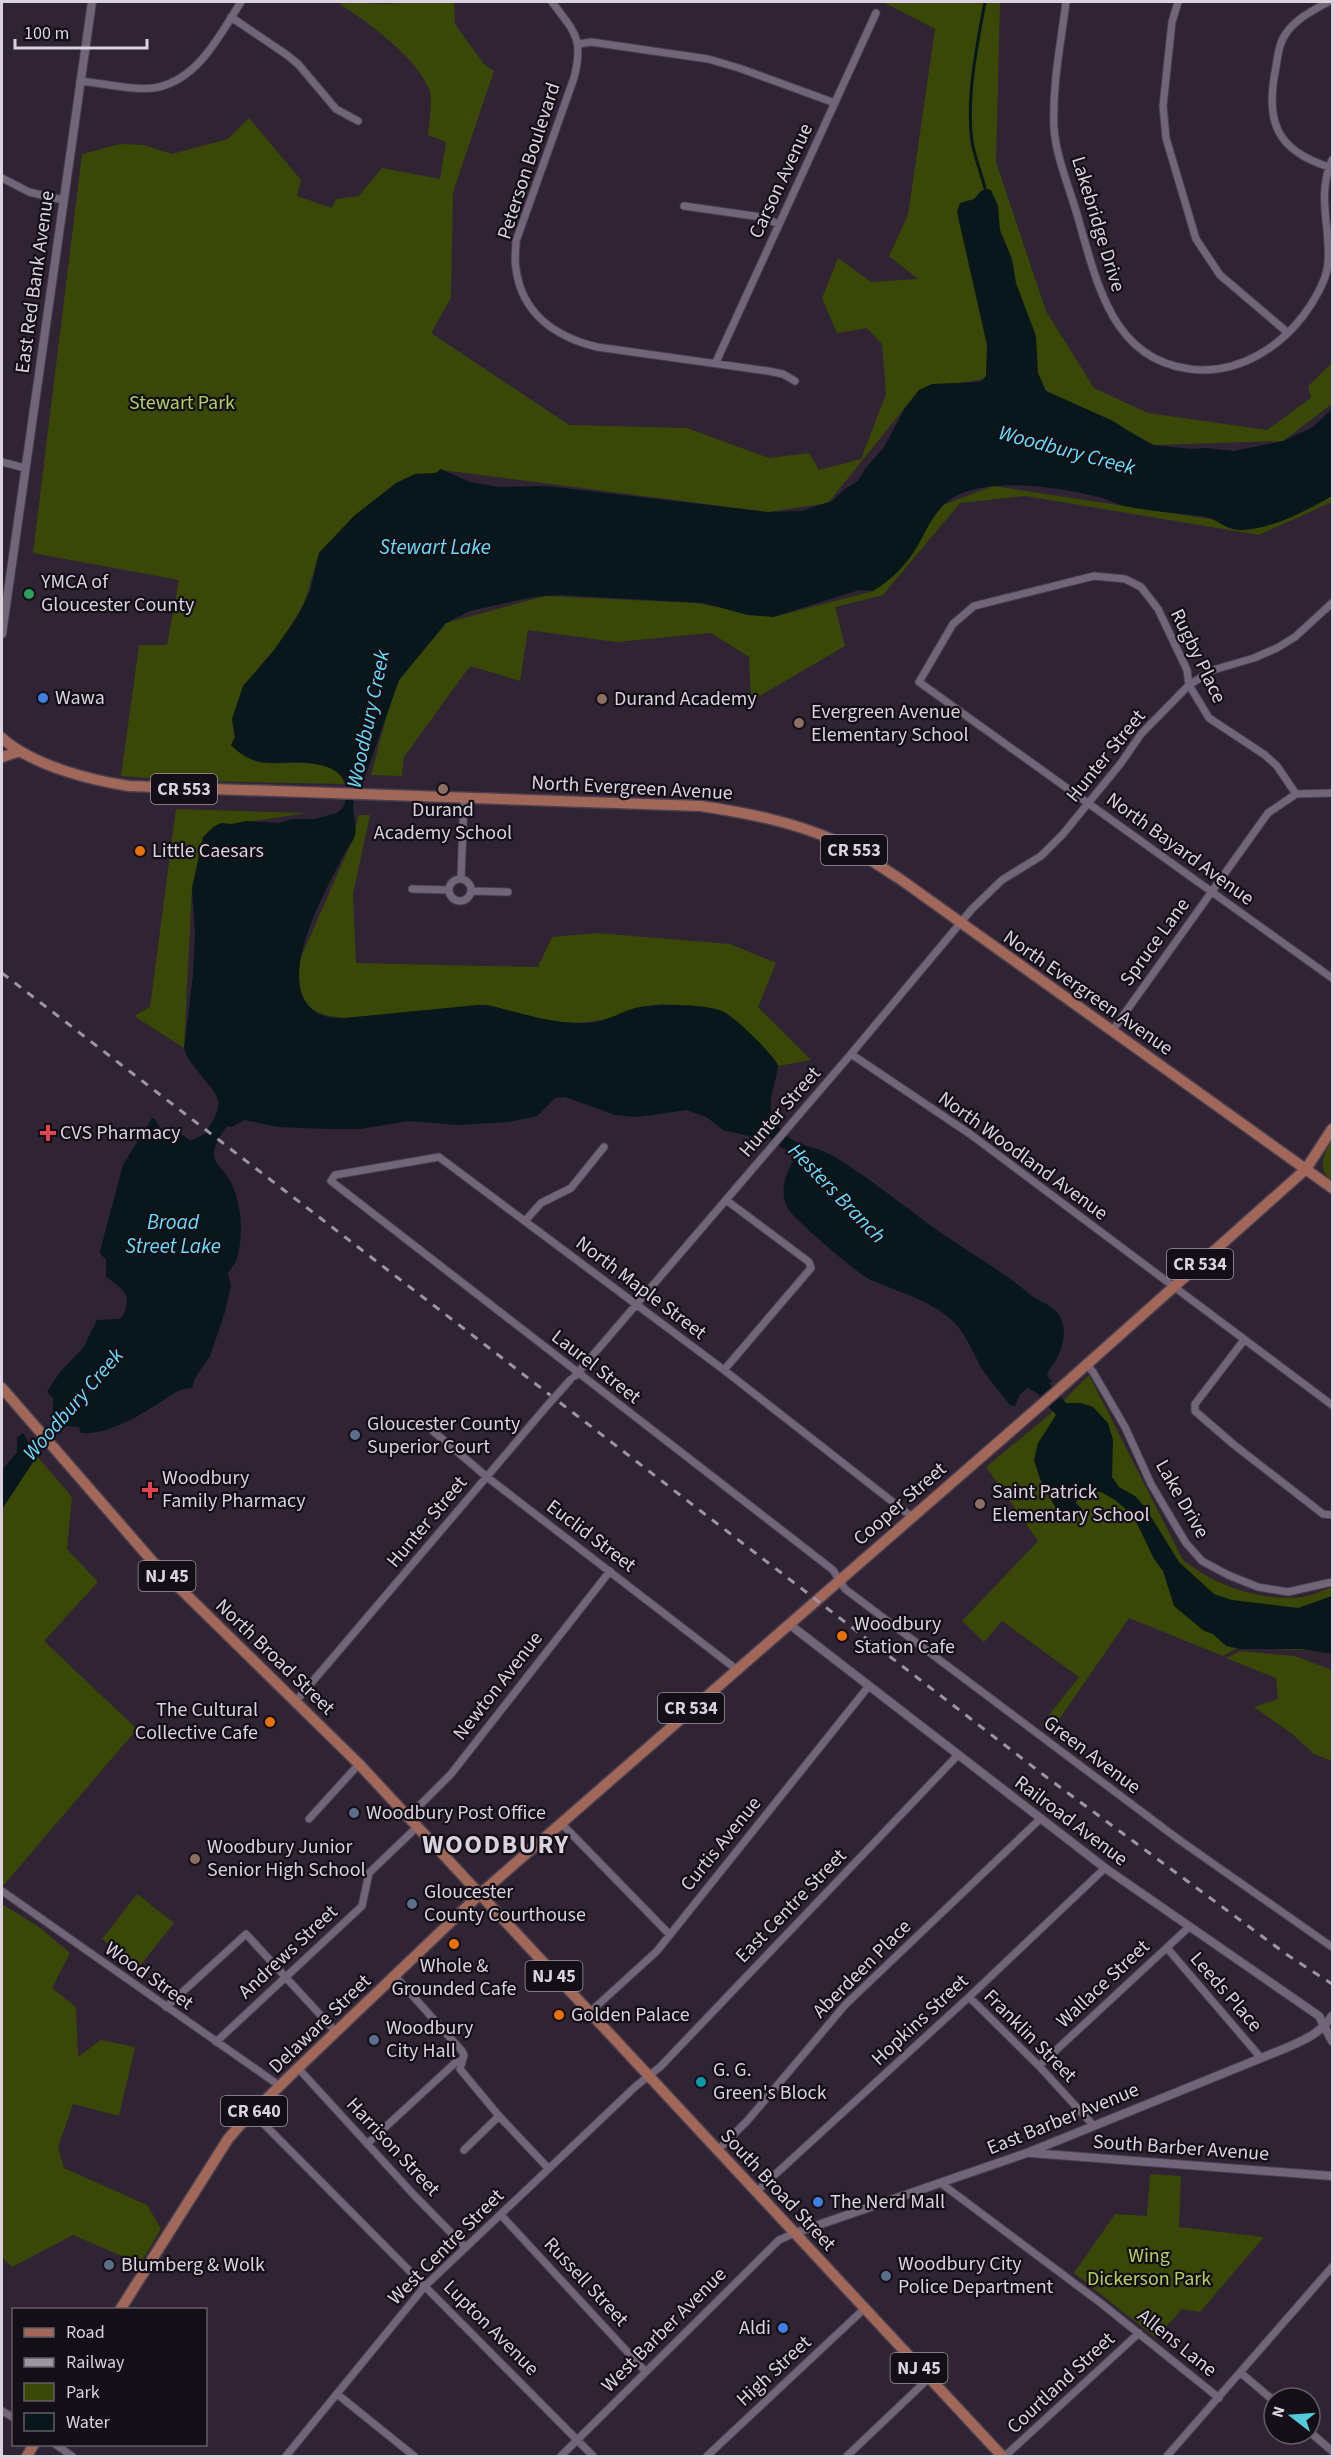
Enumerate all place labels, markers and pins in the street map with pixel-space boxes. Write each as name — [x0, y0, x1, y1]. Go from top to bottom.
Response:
place label: YMCA of Gloucester County — [40, 568, 195, 619]
marker: YMCA of Gloucester County — [22, 587, 36, 601]
place label: Wawa — [55, 684, 105, 712]
place label: Durand Academy — [614, 685, 757, 713]
marker: Wawa — [36, 691, 50, 705]
marker: Durand Academy — [595, 692, 609, 706]
place label: Evergreen Avenue Elementary School — [811, 698, 969, 749]
marker: Evergreen Avenue Elementary School — [792, 716, 806, 730]
marker: Durand Academy School — [436, 782, 450, 796]
place label: Durand Academy School — [374, 796, 512, 847]
place label: Little Caesars — [152, 837, 264, 865]
marker: Little Caesars — [133, 844, 147, 858]
place label: CVS Pharmacy — [60, 1119, 181, 1147]
marker: CVS Pharmacy — [41, 1126, 55, 1140]
place label: Gloucester County Superior Court — [367, 1410, 521, 1461]
marker: Gloucester County Superior Court — [348, 1428, 362, 1442]
place label: Woodbury Family Pharmacy — [162, 1464, 306, 1515]
place label: Saint Patrick Elementary School — [992, 1478, 1150, 1529]
marker: Woodbury Family Pharmacy — [143, 1483, 157, 1497]
marker: Saint Patrick Elementary School — [973, 1497, 987, 1511]
place label: Woodbury Station Cafe — [854, 1610, 955, 1661]
marker: Woodbury Station Cafe — [835, 1629, 849, 1643]
place label: The Cultural Collective Cafe — [135, 1696, 258, 1747]
marker: The Cultural Collective Cafe — [263, 1715, 277, 1729]
place label: Woodbury Post Office — [366, 1799, 546, 1827]
marker: Woodbury Post Office — [347, 1806, 361, 1820]
place label: Woodbury Junior Senior High School — [207, 1833, 366, 1884]
marker: Woodbury Junior Senior High School — [188, 1852, 202, 1866]
place label: Gloucester County Courthouse — [424, 1878, 586, 1929]
marker: Gloucester County Courthouse — [405, 1897, 419, 1911]
marker: Whole & Grounded Cafe — [447, 1937, 461, 1951]
place label: Whole & Grounded Cafe — [392, 1952, 517, 2003]
place label: Golden Palace — [571, 2001, 690, 2029]
marker: Golden Palace — [552, 2008, 566, 2022]
place label: Woodbury City Hall — [386, 2014, 474, 2065]
marker: Woodbury City Hall — [367, 2033, 381, 2047]
place label: G. G. Green's Block — [713, 2056, 827, 2107]
marker: G. G. Green's Block — [694, 2075, 708, 2089]
place label: The Nerd Mall — [830, 2188, 945, 2216]
marker: The Nerd Mall — [811, 2195, 825, 2209]
place label: Woodbury City Police Department — [898, 2250, 1054, 2301]
place label: Blumberg & Wolk — [121, 2251, 265, 2279]
marker: Blumberg & Wolk — [102, 2258, 116, 2272]
marker: Woodbury City Police Department — [879, 2269, 893, 2283]
place label: Aldi — [739, 2314, 771, 2342]
marker: Aldi — [776, 2321, 790, 2335]

